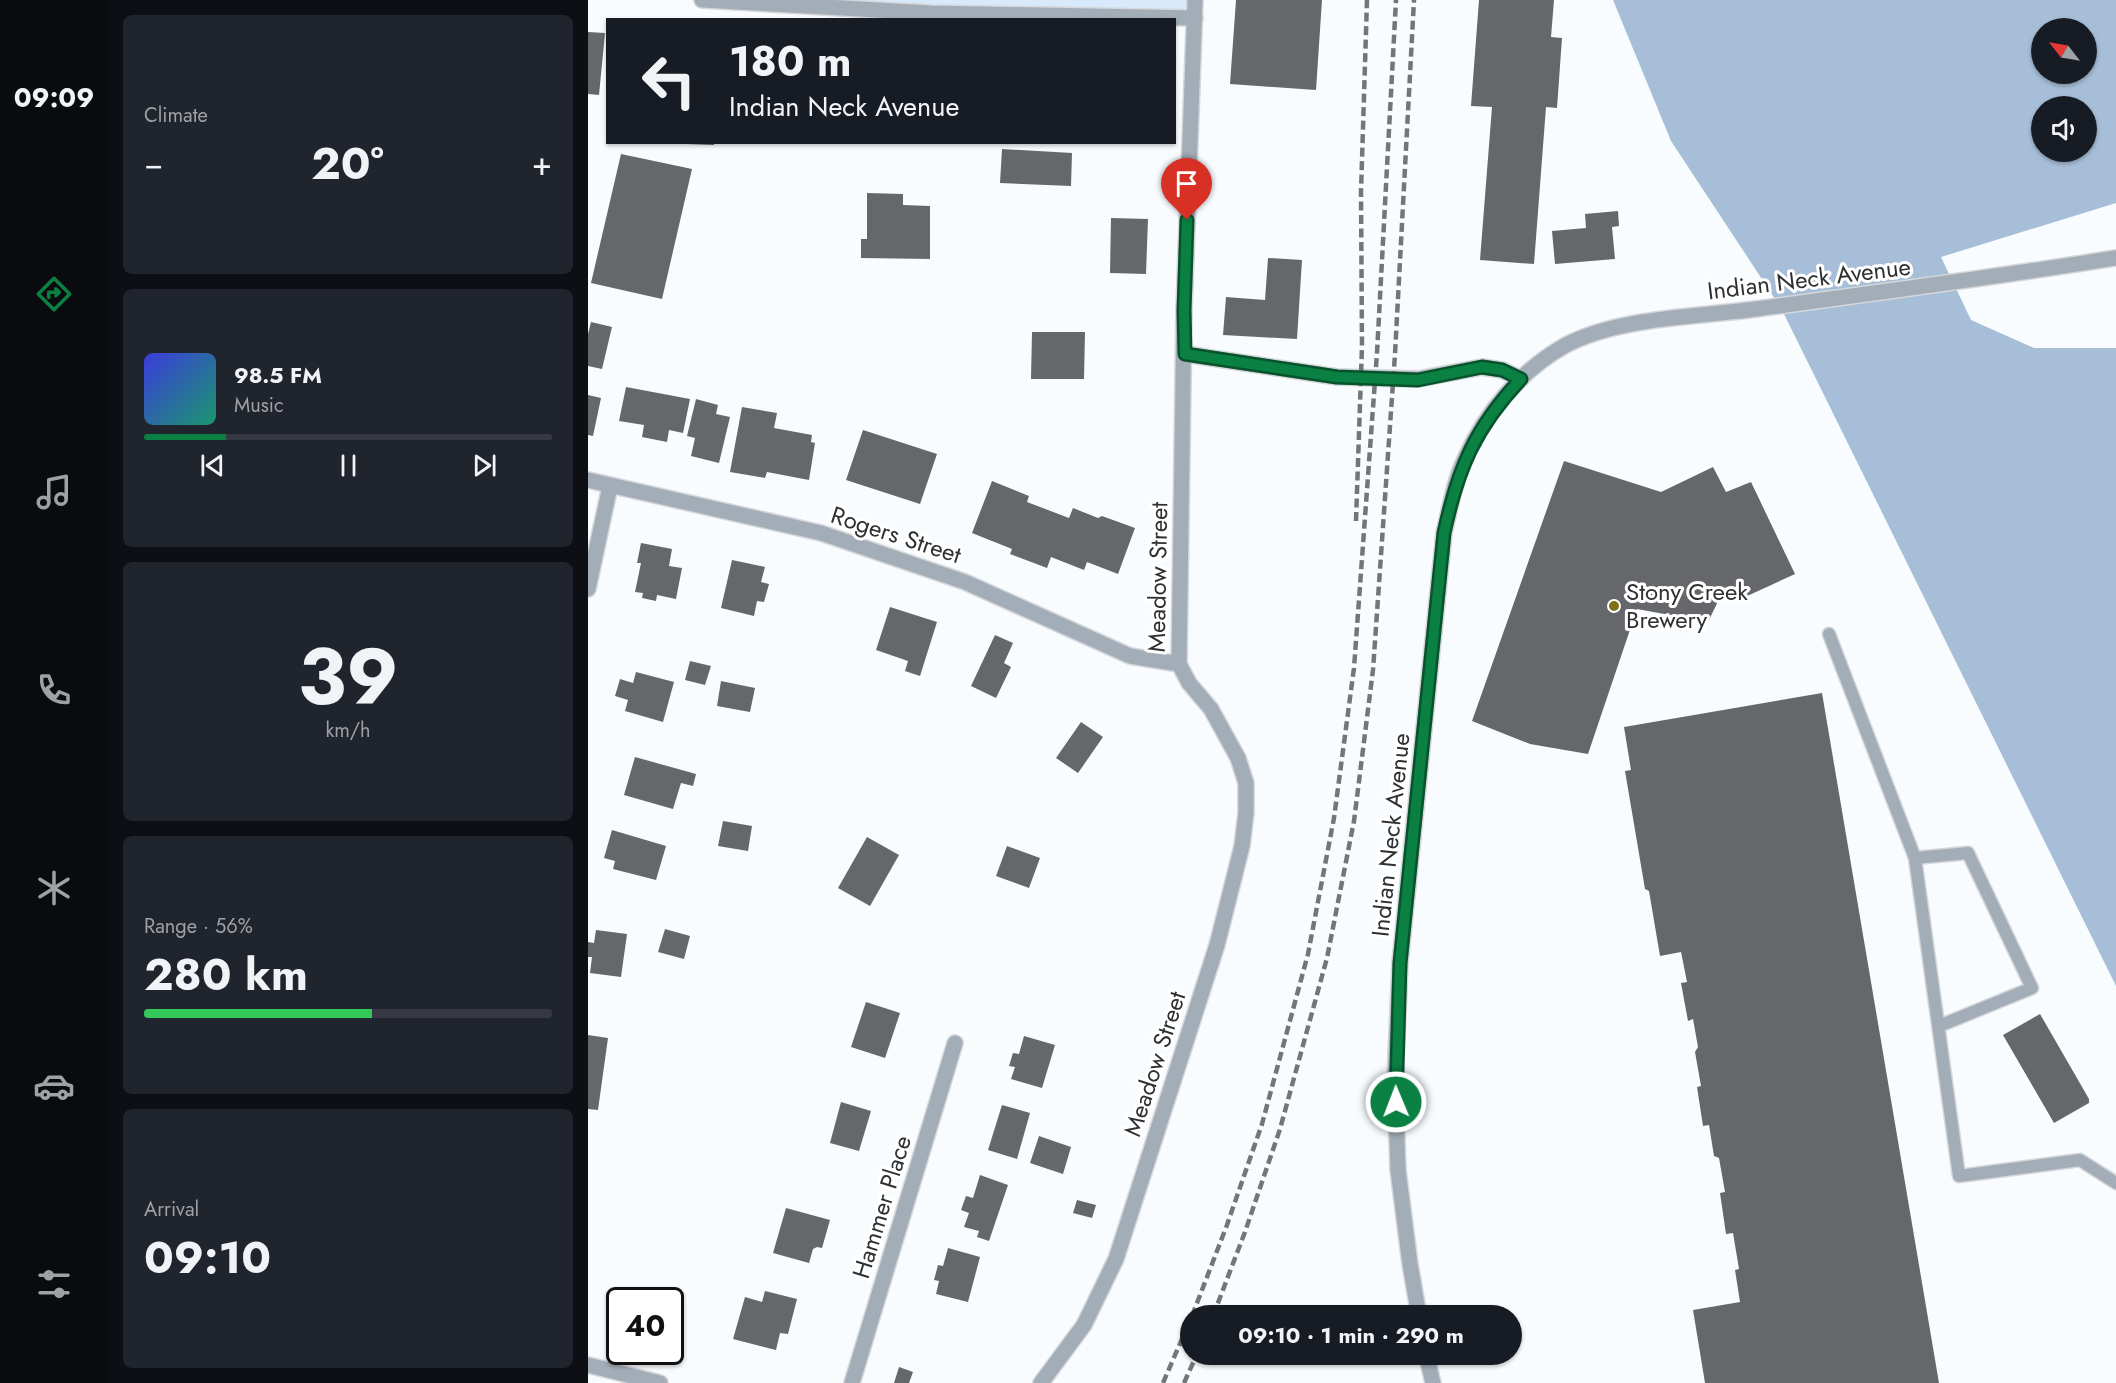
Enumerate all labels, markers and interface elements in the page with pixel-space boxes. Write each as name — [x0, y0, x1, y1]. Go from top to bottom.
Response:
north arrow — [2031, 18, 2097, 84]
map controls — [2031, 18, 2097, 162]
text: 180 m — [729, 31, 852, 92]
icon: left — [630, 42, 708, 120]
text: 09:09 — [14, 78, 94, 117]
text: Indian Neck Avenue — [729, 87, 959, 126]
button: sound — [2031, 96, 2097, 162]
text: Climate — [144, 101, 208, 130]
text: 20° — [311, 131, 384, 196]
text: − — [144, 140, 163, 187]
text: + — [532, 140, 552, 187]
pin — [1161, 158, 1212, 220]
icon: arrive — [1170, 167, 1203, 200]
street label: Indian Neck Avenue — [1705, 249, 1913, 308]
icon: directions — [33, 273, 75, 315]
text: 98.5 FM — [234, 359, 322, 391]
text: Music — [234, 391, 284, 420]
icon: previous — [196, 449, 229, 482]
icon: pause — [332, 449, 365, 482]
icon: next — [468, 449, 501, 482]
icon: music — [33, 471, 75, 513]
street label: Rogers Street — [827, 497, 966, 572]
street label: Meadow Street — [1139, 501, 1176, 653]
place label: Stony Creek Brewery — [1626, 574, 1748, 637]
marker: Stony Creek Brewery — [1607, 599, 1621, 613]
text: 39 — [298, 621, 398, 733]
icon: phone — [33, 669, 75, 711]
text: km/h — [325, 716, 371, 745]
street label: Indian Neck Avenue — [1362, 731, 1419, 939]
icon: climate — [33, 867, 75, 909]
text: Range · 56% — [144, 912, 253, 941]
text: 280 km — [144, 942, 308, 1007]
street label: Meadow Street — [1115, 987, 1195, 1141]
icon: car — [33, 1065, 75, 1107]
position arrow — [1364, 1070, 1428, 1134]
street label: Hammer Place — [843, 1131, 920, 1283]
text: Arrival — [144, 1195, 199, 1224]
text: 09:10 — [144, 1225, 271, 1290]
icon: filters — [33, 1263, 75, 1305]
speed limit sign: 40 — [606, 1287, 684, 1365]
text: 09:10 · 1 min · 290 m — [1238, 1319, 1464, 1351]

